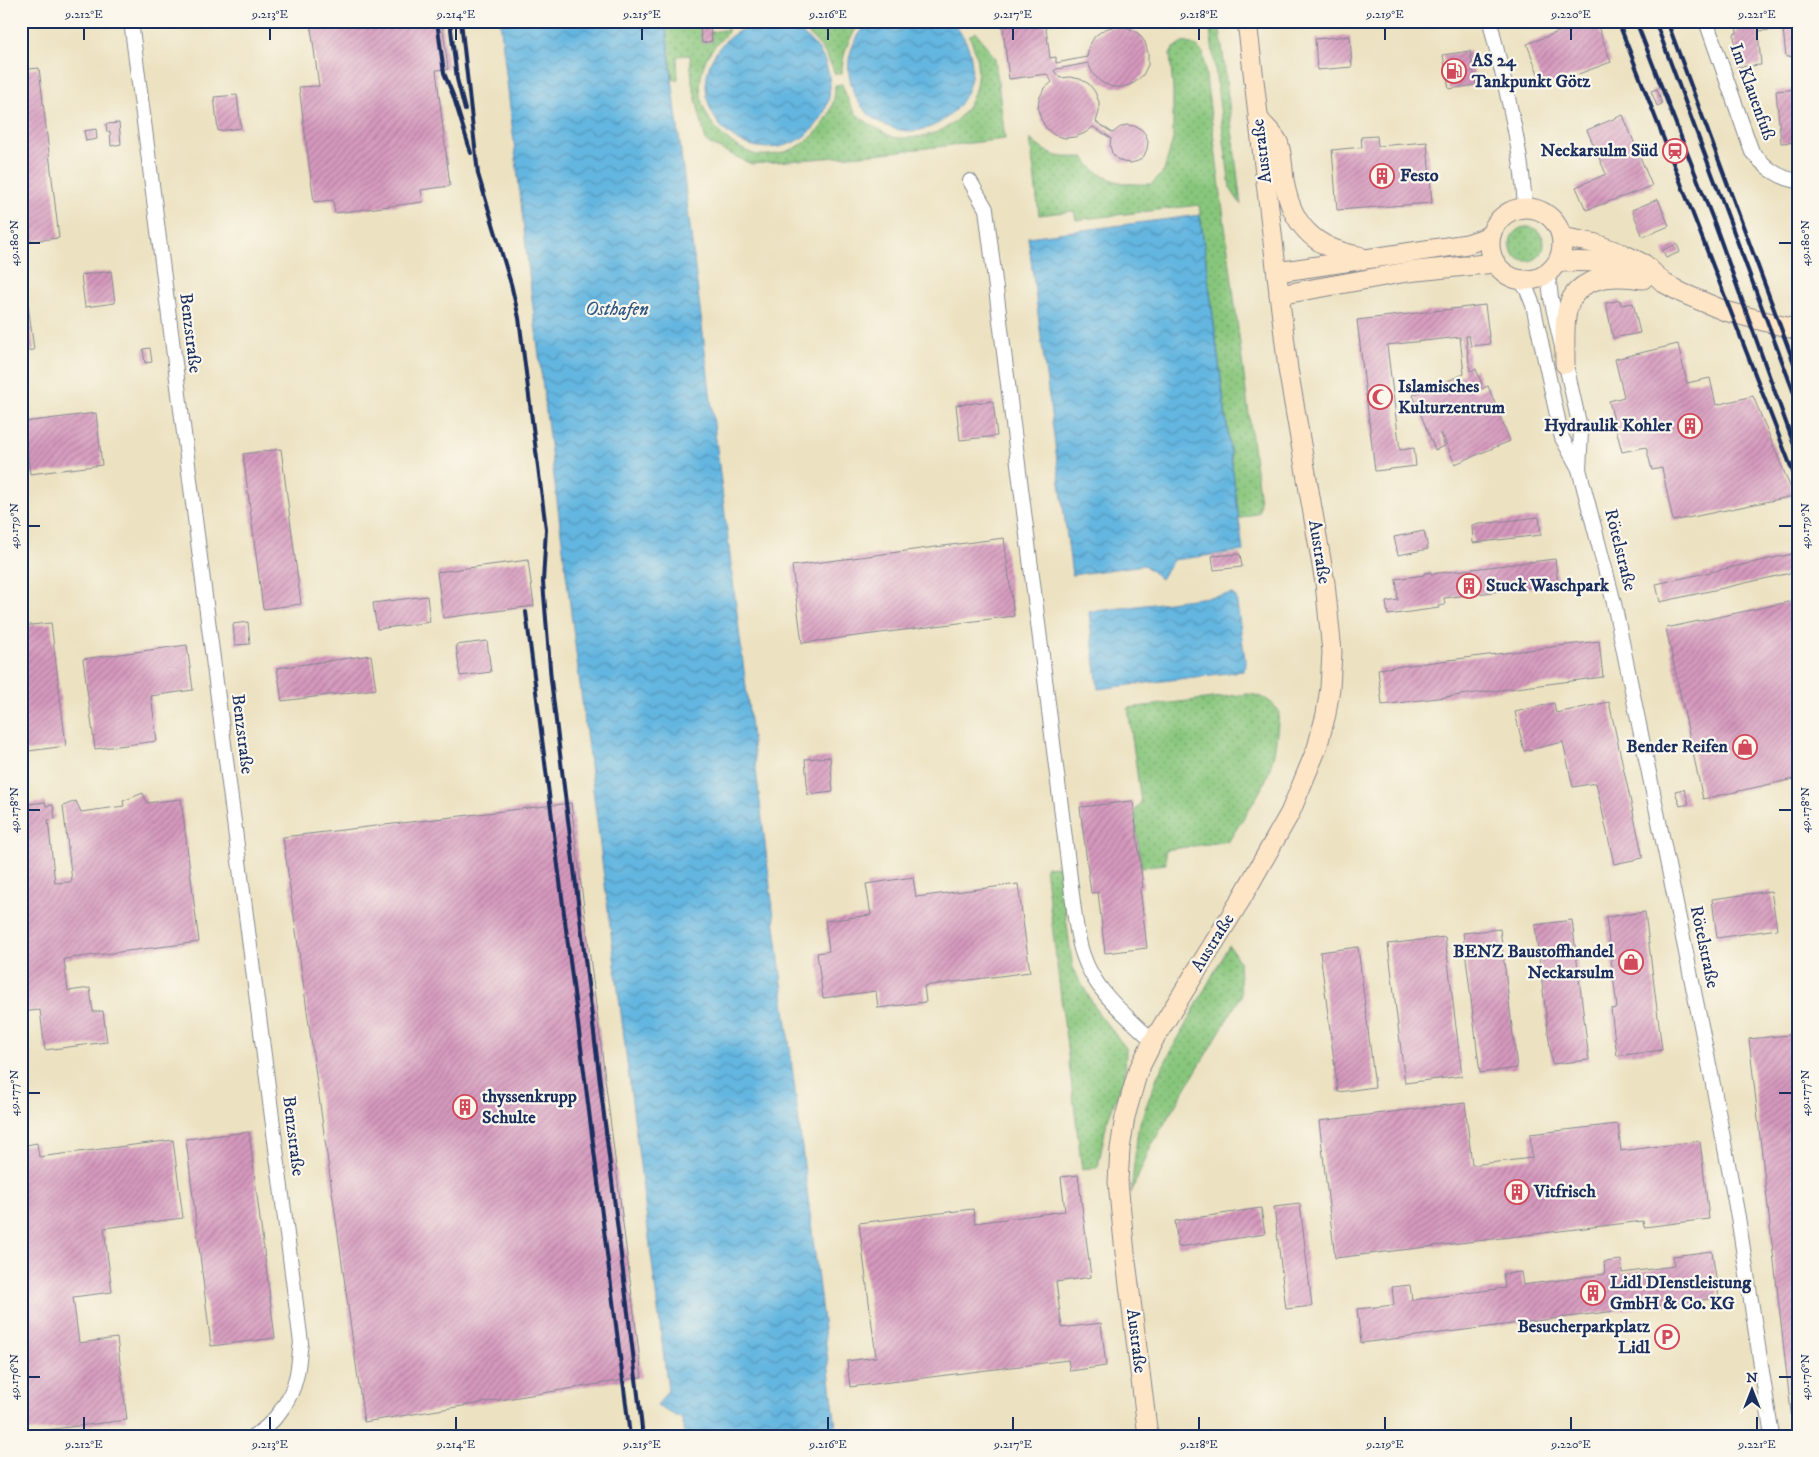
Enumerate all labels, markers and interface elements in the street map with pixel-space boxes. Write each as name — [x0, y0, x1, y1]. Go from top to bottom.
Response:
text: 9.212°E — [64, 7, 103, 22]
text: 9.213°E — [251, 7, 288, 22]
text: 9.214°E — [436, 7, 476, 22]
text: 9.215°E — [622, 7, 661, 22]
text: 9.216°E — [808, 7, 847, 22]
text: 9.217°E — [993, 7, 1032, 22]
text: 9.218°E — [1179, 7, 1218, 22]
text: 9.219°E — [1365, 7, 1404, 22]
text: 9.220°E — [1550, 7, 1591, 22]
text: 9.221°E — [1737, 7, 1776, 22]
street label: Im Klauenfuß — [1724, 41, 1780, 143]
place label: AS 24 Tankpunkt Götz — [1471, 50, 1591, 93]
fuel station icon: AS 24 Tankpunkt Götz — [1441, 58, 1467, 84]
street label: Austraße — [1247, 118, 1277, 184]
station icon: Neckarsulm Süd — [1662, 138, 1688, 164]
place label: Neckarsulm Süd — [1540, 140, 1659, 162]
building icon: Festo — [1369, 163, 1395, 189]
place label: Festo — [1400, 165, 1439, 187]
text: 49.180°N — [7, 220, 22, 266]
text: 49.180°N — [1798, 220, 1813, 266]
street label: Benzstraße — [174, 292, 206, 374]
water label: Osthafen — [585, 298, 649, 321]
place label: Islamisches Kulturzentrum — [1398, 376, 1505, 419]
mosque icon: Islamisches Kulturzentrum — [1367, 384, 1393, 410]
building icon: Hydraulik Kohler — [1677, 413, 1703, 439]
place label: Hydraulik Kohler — [1544, 415, 1672, 437]
text: 49.179°N — [7, 503, 22, 549]
text: 49.179°N — [1798, 503, 1813, 549]
street label: Rötelstraße — [1599, 507, 1641, 593]
street label: Austraße — [1303, 518, 1335, 586]
building icon: Stuck Waschpark — [1456, 573, 1482, 599]
place label: Stuck Waschpark — [1486, 575, 1610, 597]
street label: Benzstraße — [226, 693, 258, 775]
shop icon: Bender Reifen — [1732, 734, 1758, 760]
place label: Bender Reifen — [1626, 736, 1729, 758]
text: 49.178°N — [7, 787, 22, 833]
text: 49.178°N — [1798, 787, 1813, 833]
street label: Rötelstraße — [1685, 904, 1723, 990]
street label: Austraße — [1187, 910, 1239, 976]
place label: BENZ Baustoffhandel Neckarsulm — [1453, 941, 1615, 984]
shop icon: BENZ Baustoffhandel Neckarsulm — [1618, 949, 1644, 975]
text: 49.177°N — [7, 1070, 22, 1116]
text: 49.177°N — [1798, 1070, 1813, 1116]
place label: thyssenkrupp Schulte — [482, 1086, 577, 1129]
building icon: thyssenkrupp Schulte — [452, 1094, 478, 1120]
street label: Benzstraße — [277, 1095, 309, 1177]
building icon: Vitfrisch — [1504, 1179, 1530, 1205]
place label: Vitfrisch — [1533, 1181, 1596, 1203]
place label: Lidl DIenstleistung GmbH & Co. KG — [1610, 1272, 1752, 1315]
building icon: Lidl DIenstleistung GmbH & Co. KG — [1580, 1280, 1606, 1306]
street label: Austraße — [1121, 1308, 1151, 1374]
place label: Besucherparkplatz Lidl — [1517, 1316, 1651, 1359]
parking icon: Besucherparkplatz Lidl — [1654, 1324, 1680, 1350]
text: 49.176°N — [7, 1354, 22, 1400]
text: 49.176°N — [1798, 1354, 1813, 1400]
north arrow — [1726, 1364, 1776, 1414]
text: N — [1746, 1369, 1758, 1387]
text: 9.212°E — [64, 1437, 103, 1452]
text: 9.213°E — [251, 1437, 288, 1452]
text: 9.214°E — [436, 1437, 476, 1452]
text: 9.215°E — [622, 1437, 661, 1452]
text: 9.216°E — [808, 1437, 847, 1452]
text: 9.217°E — [993, 1437, 1032, 1452]
text: 9.218°E — [1179, 1437, 1218, 1452]
text: 9.219°E — [1365, 1437, 1404, 1452]
text: 9.220°E — [1550, 1437, 1591, 1452]
text: 9.221°E — [1737, 1437, 1776, 1452]

